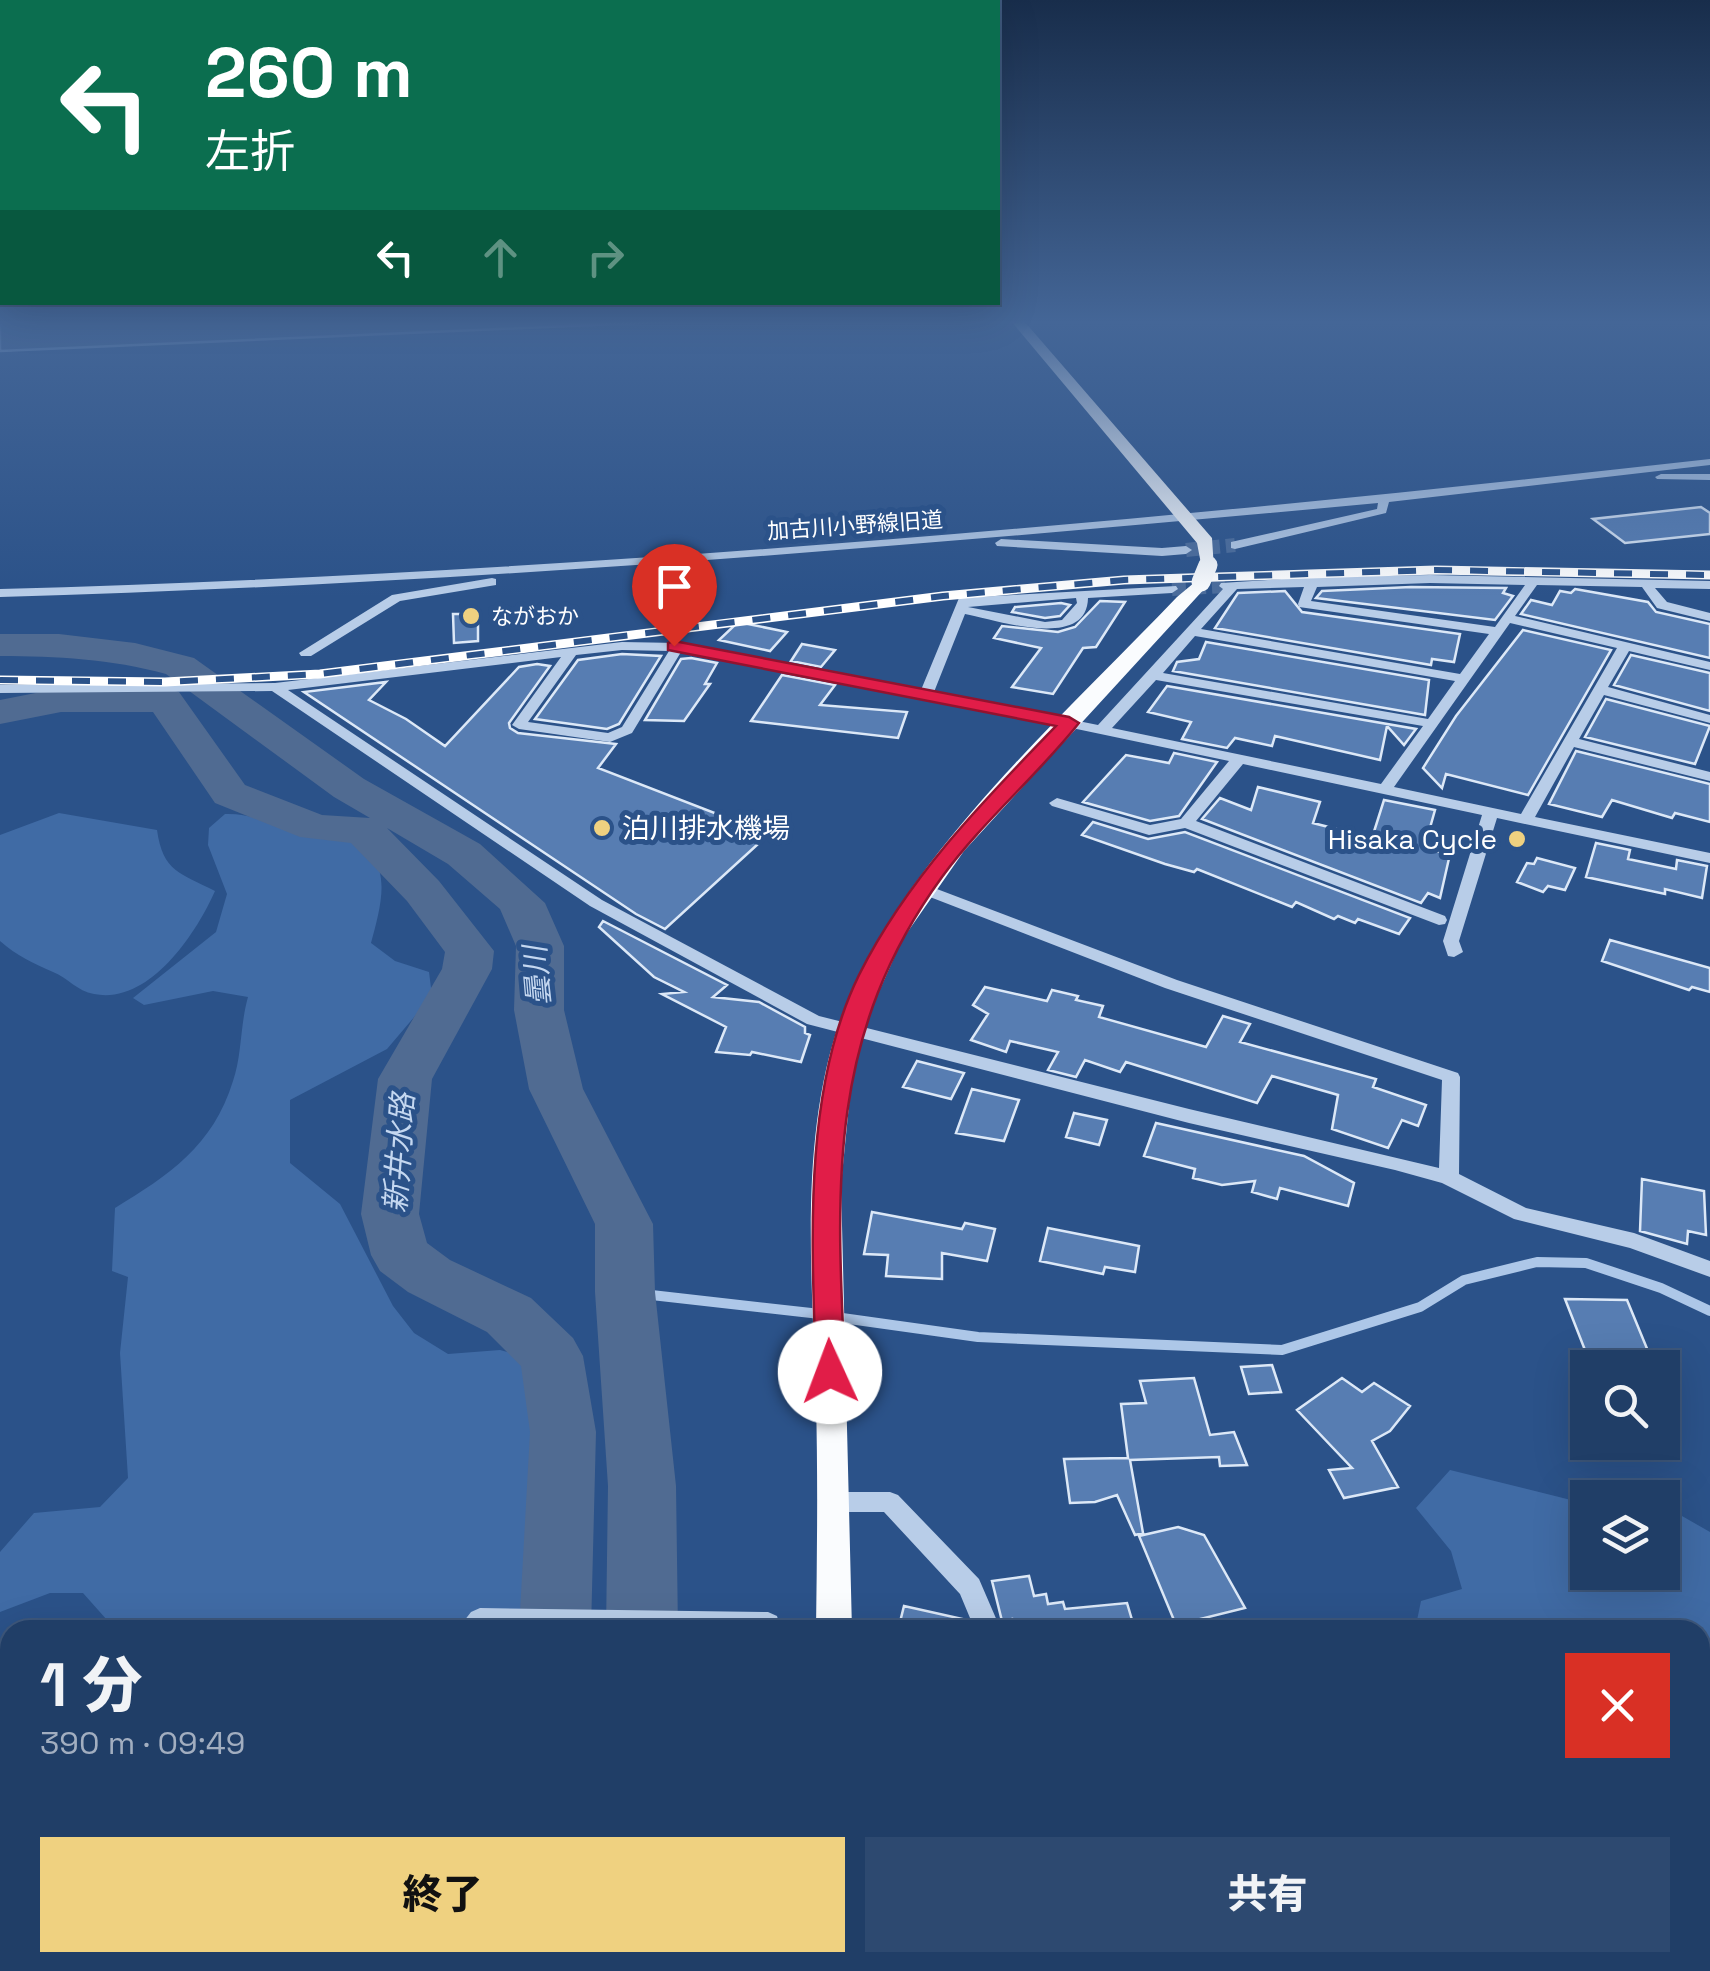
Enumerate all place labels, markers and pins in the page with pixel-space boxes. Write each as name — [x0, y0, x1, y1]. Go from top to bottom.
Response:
pin — [632, 544, 717, 647]
place label: ながおか — [491, 602, 579, 630]
marker: ながおか — [460, 605, 482, 627]
place label: 泊川排水機場 — [622, 810, 790, 846]
marker: 泊川排水機場 — [591, 817, 613, 839]
place label: Hisaka Cycle — [1328, 821, 1497, 857]
marker: Hisaka Cycle — [1506, 828, 1528, 850]

